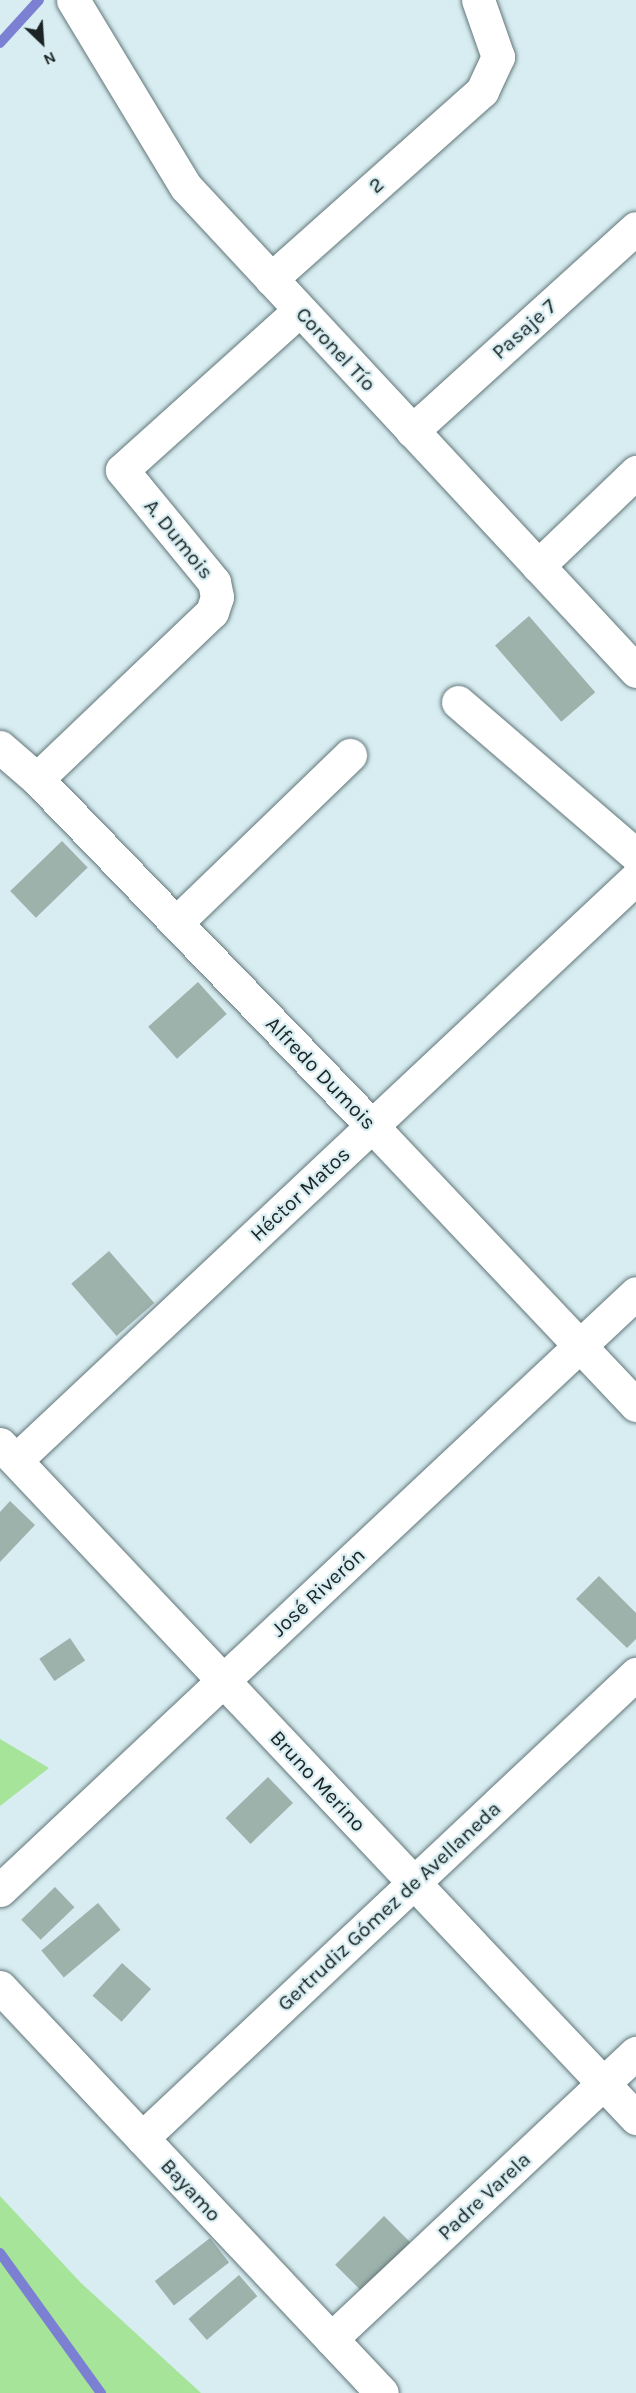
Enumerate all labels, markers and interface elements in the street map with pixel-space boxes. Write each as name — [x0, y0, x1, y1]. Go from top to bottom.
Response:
north arrow — [12, 12, 72, 72]
text: N — [41, 48, 59, 70]
street label: 2 — [363, 172, 389, 198]
street label: Pasaje 7 — [487, 294, 561, 364]
street label: Coronel Tío — [291, 302, 381, 396]
street label: A. Dumois — [139, 494, 219, 584]
street label: Alfredo Dumois — [261, 1011, 381, 1135]
street label: Héctor Matos — [245, 1141, 355, 1247]
street label: José Riverón — [266, 1542, 370, 1642]
street label: Bruno Merino — [265, 1725, 371, 1837]
street label: Gertrudiz Gómez de Avellaneda — [272, 1796, 506, 2016]
street label: Padre Varela — [432, 2147, 536, 2245]
street label: Bayamo — [156, 2153, 226, 2227]

